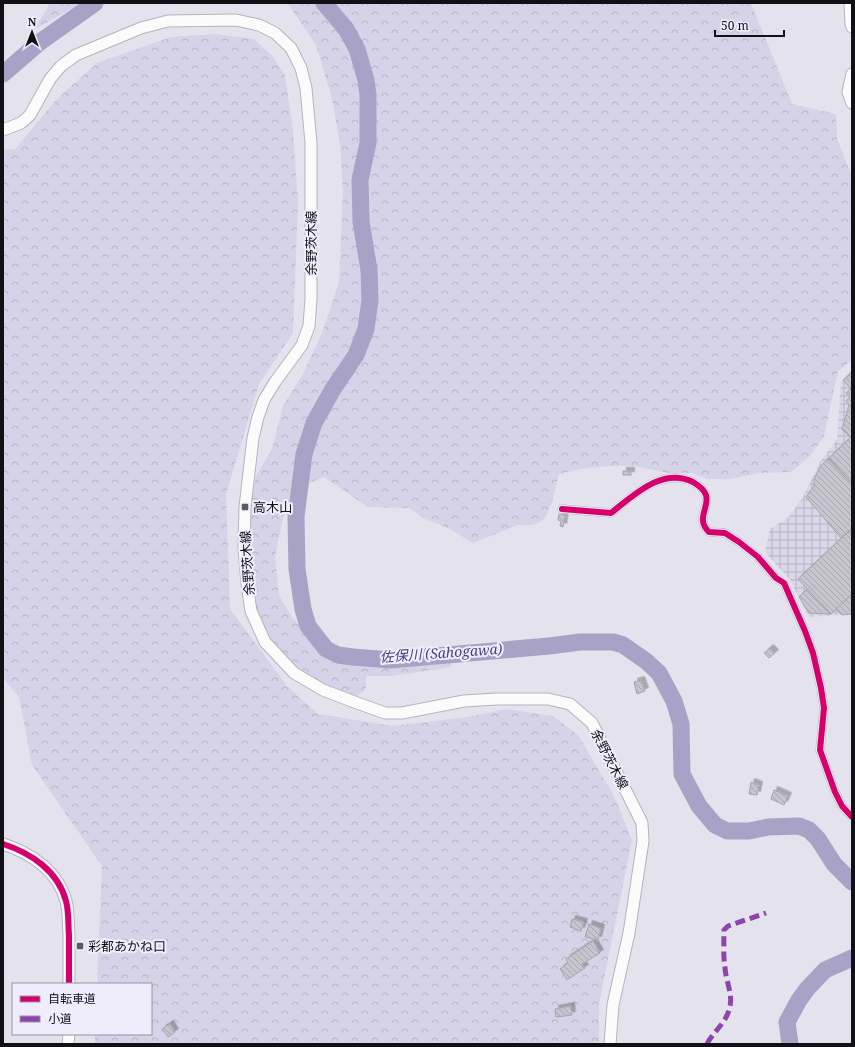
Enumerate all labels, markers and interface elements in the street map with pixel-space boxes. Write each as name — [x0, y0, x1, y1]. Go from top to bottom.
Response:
north arrow — [12, 12, 52, 52]
scale bar — [715, 12, 784, 38]
text: N — [28, 14, 37, 29]
text: 50 m — [721, 17, 749, 34]
street label: 余野茨木線 — [302, 210, 320, 276]
place label: 高木山 — [253, 498, 292, 516]
marker: 高木山 — [240, 502, 250, 512]
street label: 余野茨木線 — [236, 530, 258, 596]
water label: 佐保川 (Sahogawa) — [379, 639, 503, 666]
street label: 余野茨木線 — [587, 726, 633, 792]
place label: 彩都あかね口 — [88, 937, 166, 955]
marker: 彩都あかね口 — [75, 941, 85, 951]
legend — [12, 983, 152, 1035]
text: 自転車道 — [48, 990, 96, 1007]
text: 小道 — [48, 1010, 72, 1027]

